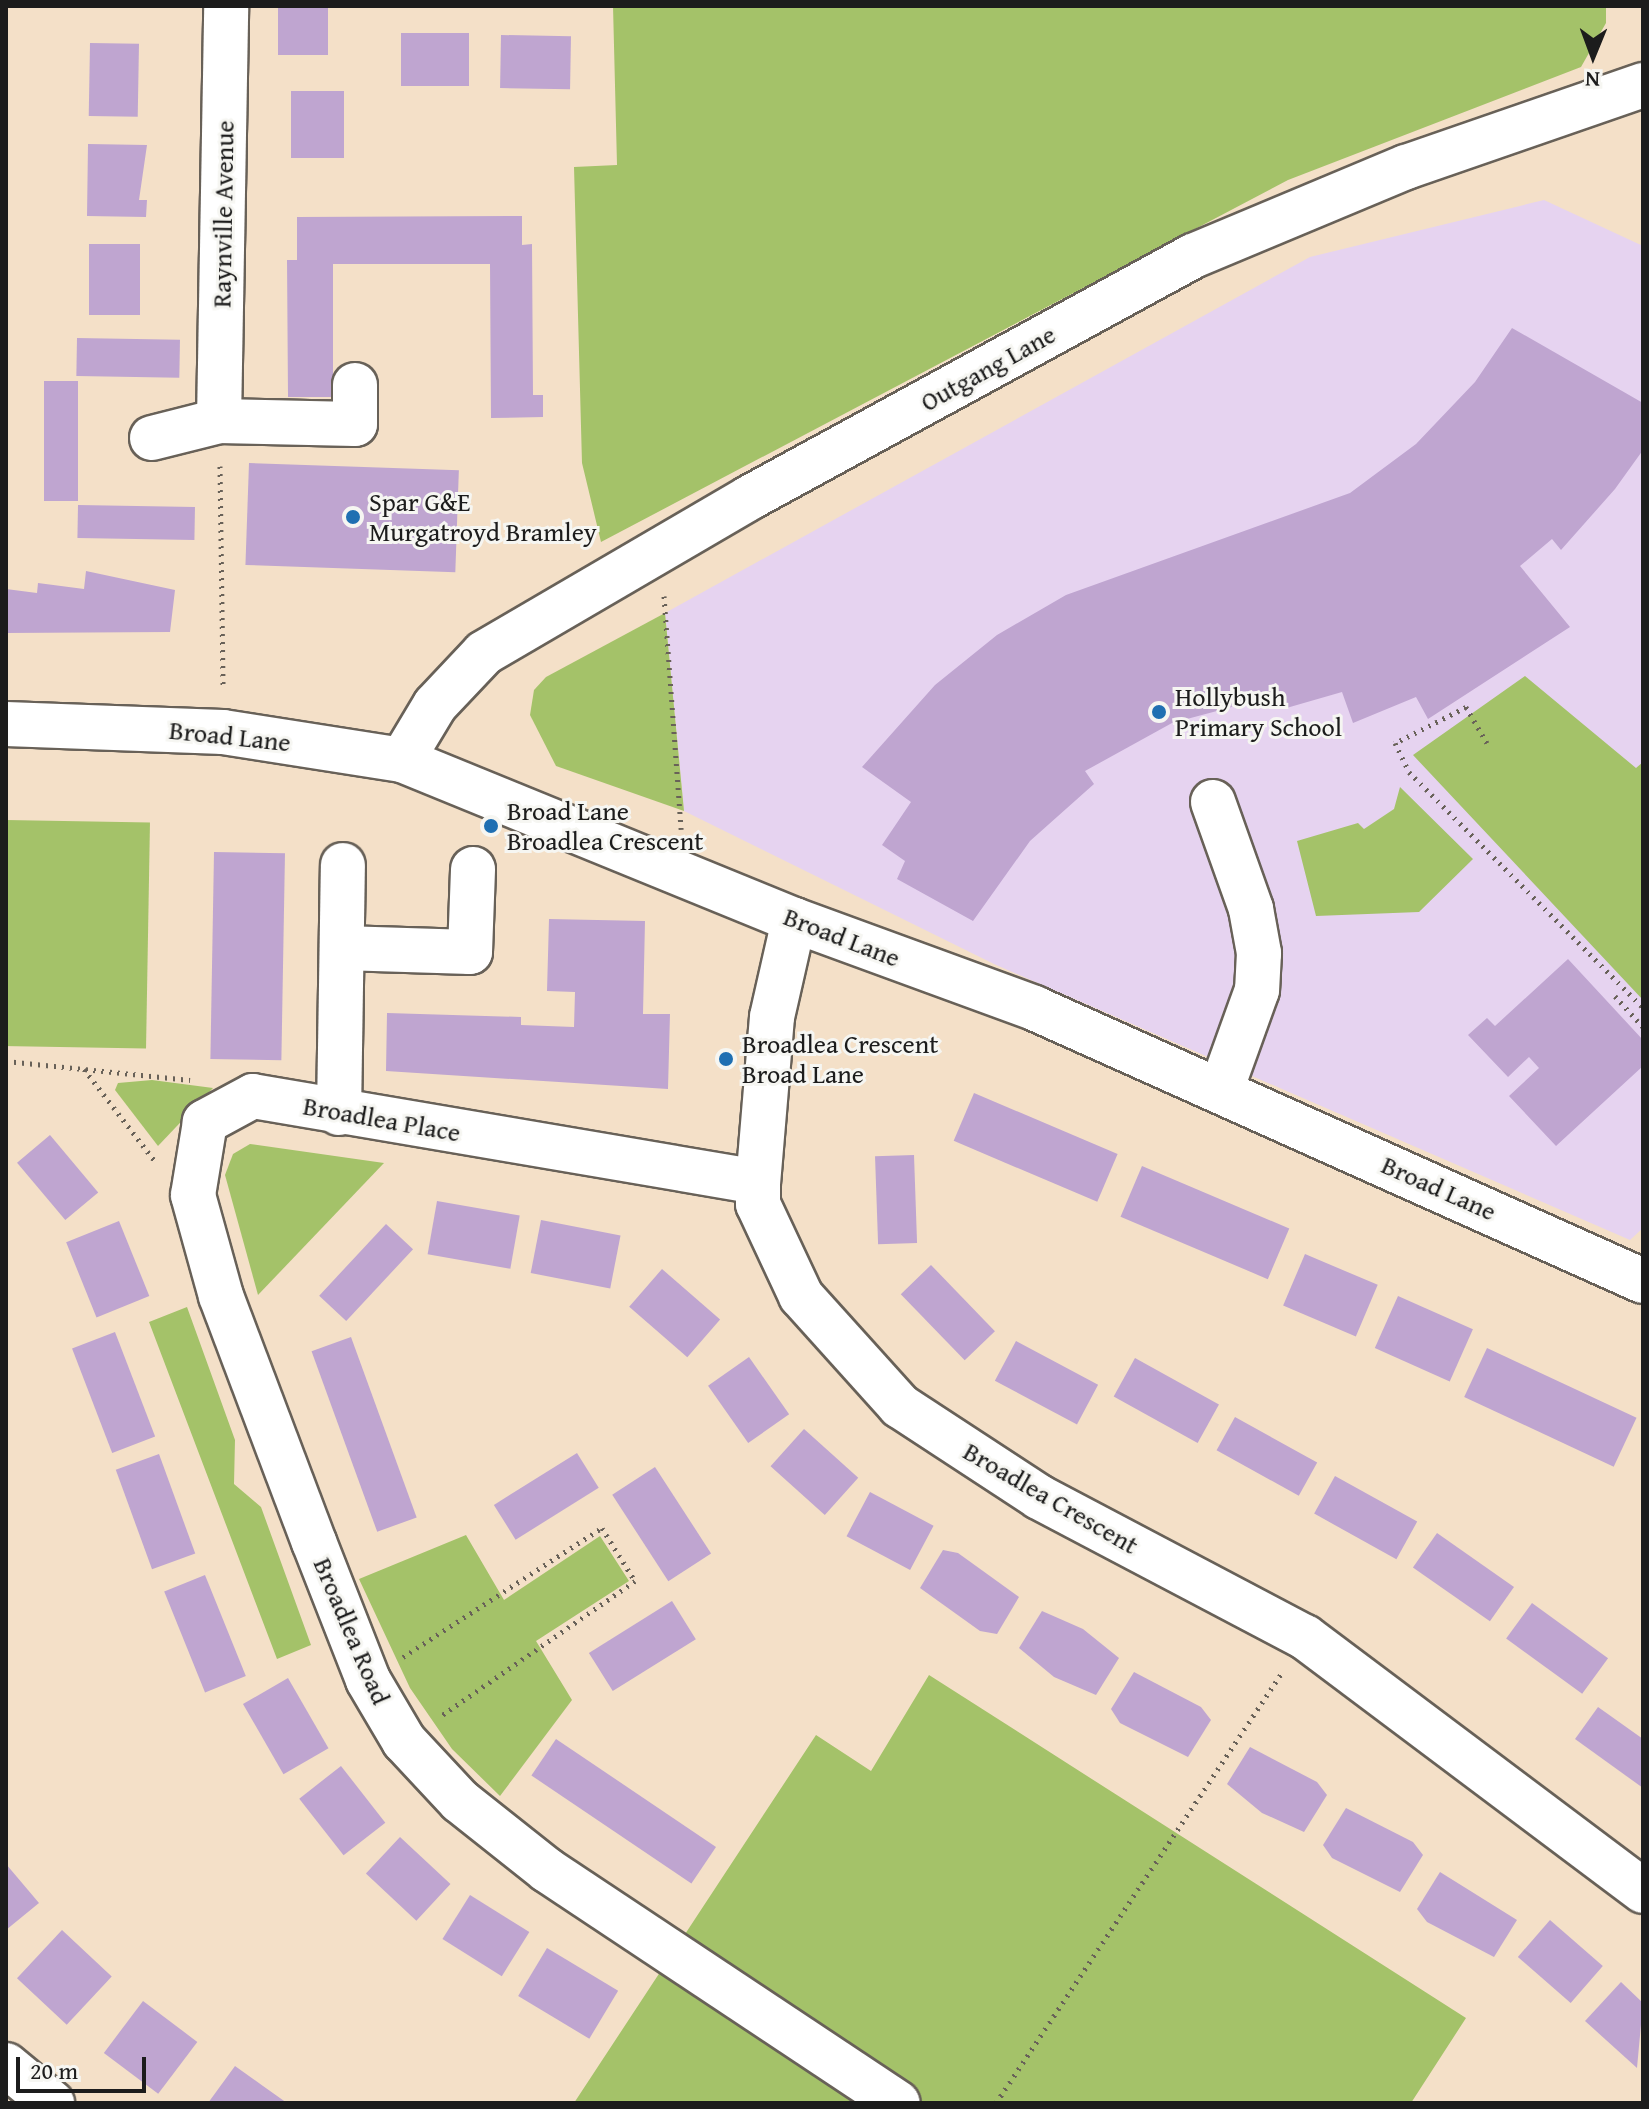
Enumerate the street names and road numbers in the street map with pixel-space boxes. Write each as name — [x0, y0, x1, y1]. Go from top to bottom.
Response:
street label: Raynville Avenue — [206, 120, 240, 308]
street label: Outgang Lane — [915, 318, 1061, 418]
street label: Broad Lane — [168, 714, 292, 758]
street label: Broad Lane — [779, 901, 905, 973]
street label: Broadlea Place — [301, 1090, 463, 1148]
street label: Broad Lane — [1377, 1149, 1501, 1227]
street label: Broadlea Crescent — [958, 1435, 1144, 1561]
street label: Broadlea Road — [307, 1553, 397, 1709]

